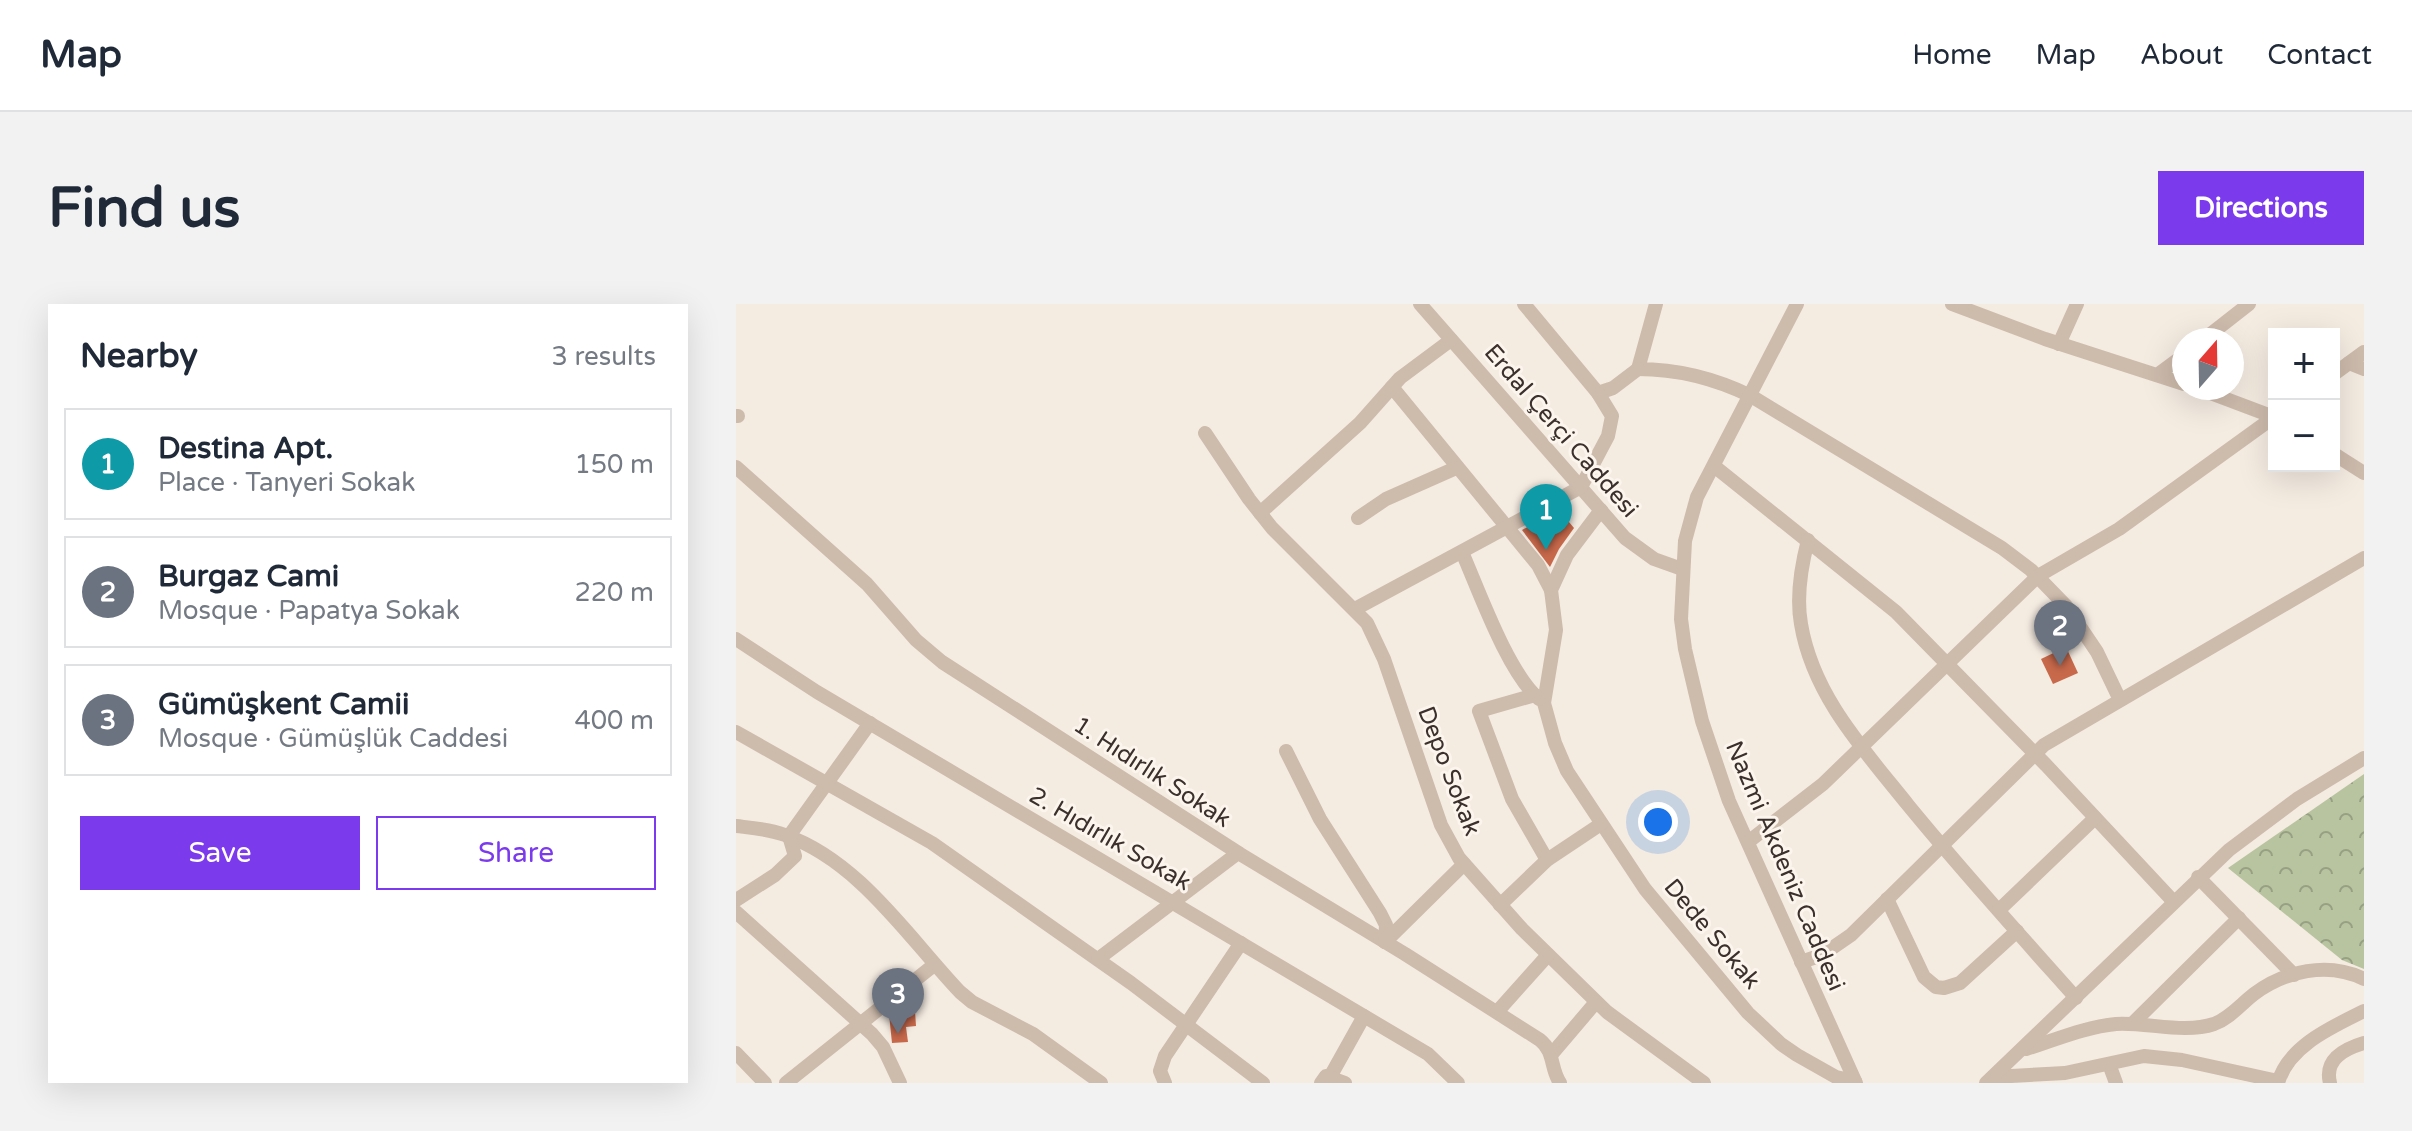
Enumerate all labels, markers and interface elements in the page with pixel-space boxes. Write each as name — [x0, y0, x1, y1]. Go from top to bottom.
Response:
text: Map — [40, 32, 122, 78]
text: Home — [1912, 38, 1992, 72]
text: Map — [2036, 38, 2096, 72]
text: About — [2140, 38, 2223, 72]
text: Contact — [2267, 38, 2372, 72]
button: Directions — [2158, 171, 2364, 245]
text: Find us — [48, 175, 240, 242]
north arrow — [2172, 328, 2244, 400]
map controls — [2268, 328, 2340, 472]
button: + — [2268, 328, 2340, 400]
text: Nearby — [80, 336, 198, 377]
street label: Erdal Çerçi Caddesi — [1478, 338, 1644, 524]
text: 3 results — [551, 341, 656, 372]
button: − — [2268, 400, 2340, 472]
text: Destina Apt. — [158, 430, 333, 467]
text: 1 — [100, 449, 116, 480]
text: 150 m — [574, 449, 654, 480]
text: Place · Tanyeri Sokak — [158, 467, 415, 498]
pin: 1 — [1520, 484, 1572, 550]
text: Burgaz Cami — [158, 558, 339, 595]
text: 2 — [100, 577, 116, 608]
text: 220 m — [574, 577, 654, 608]
text: Mosque · Papatya Sokak — [158, 595, 460, 626]
pin: 2 — [2034, 600, 2086, 666]
text: Gümüşkent Camii — [158, 686, 410, 723]
street label: Depo Sokak — [1411, 702, 1487, 840]
text: 3 — [100, 705, 116, 736]
text: 400 m — [574, 705, 654, 736]
street label: 1. Hıdırlık Sokak — [1068, 710, 1236, 834]
text: Mosque · Gümüşlük Caddesi — [158, 723, 508, 754]
street label: Nazmi Akdeniz Caddesi — [1719, 737, 1851, 995]
street label: 2. Hıdırlık Sokak — [1024, 781, 1196, 897]
your location — [1638, 802, 1678, 842]
button: Save — [80, 816, 360, 890]
button: Share — [376, 816, 656, 890]
street label: Dede Sokak — [1658, 873, 1766, 995]
pin: 3 — [872, 968, 924, 1034]

